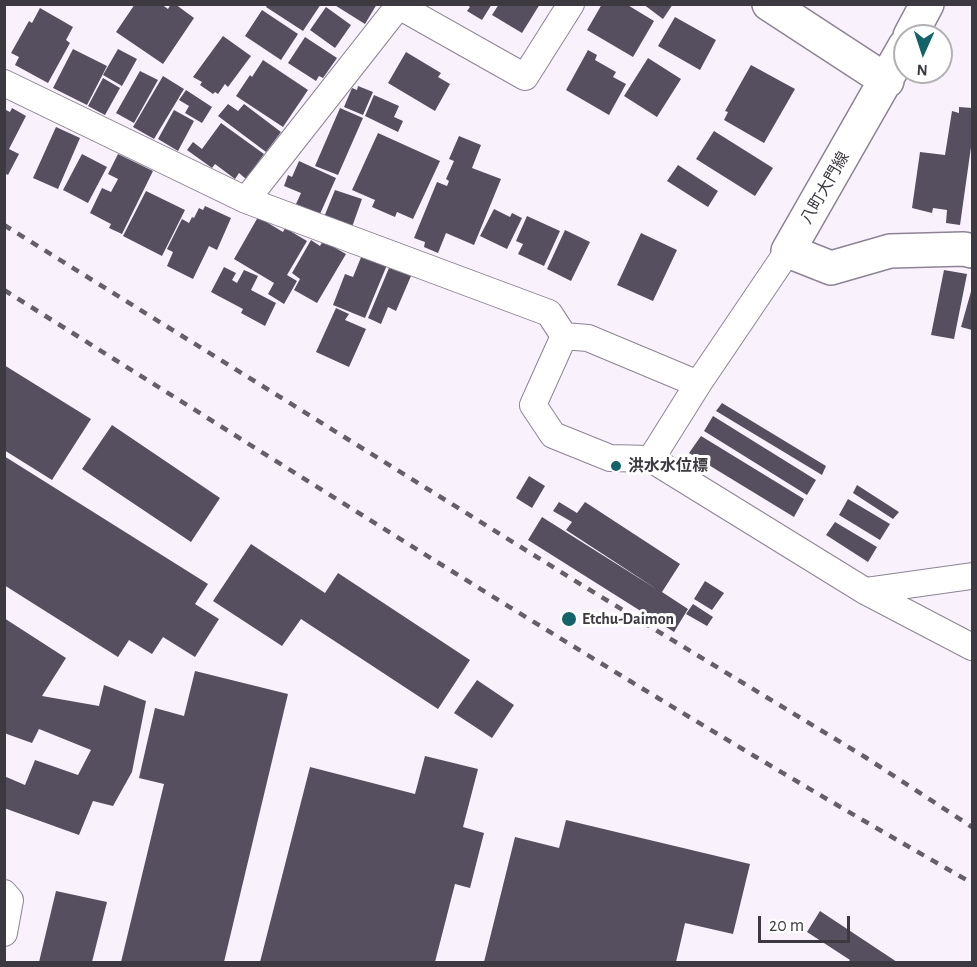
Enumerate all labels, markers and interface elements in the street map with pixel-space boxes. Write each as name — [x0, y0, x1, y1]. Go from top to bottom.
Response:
north arrow — [893, 24, 953, 84]
text: N — [916, 62, 928, 78]
street label: 八町大門線 — [797, 149, 853, 227]
place label: 洪水水位標 — [628, 456, 708, 476]
marker: 洪水水位標 — [609, 459, 623, 473]
place label: Etchu-Daimon — [582, 609, 674, 629]
marker: Etchu-Daimon — [560, 610, 578, 628]
scale bar — [761, 904, 852, 942]
text: 20 m — [769, 917, 804, 935]

